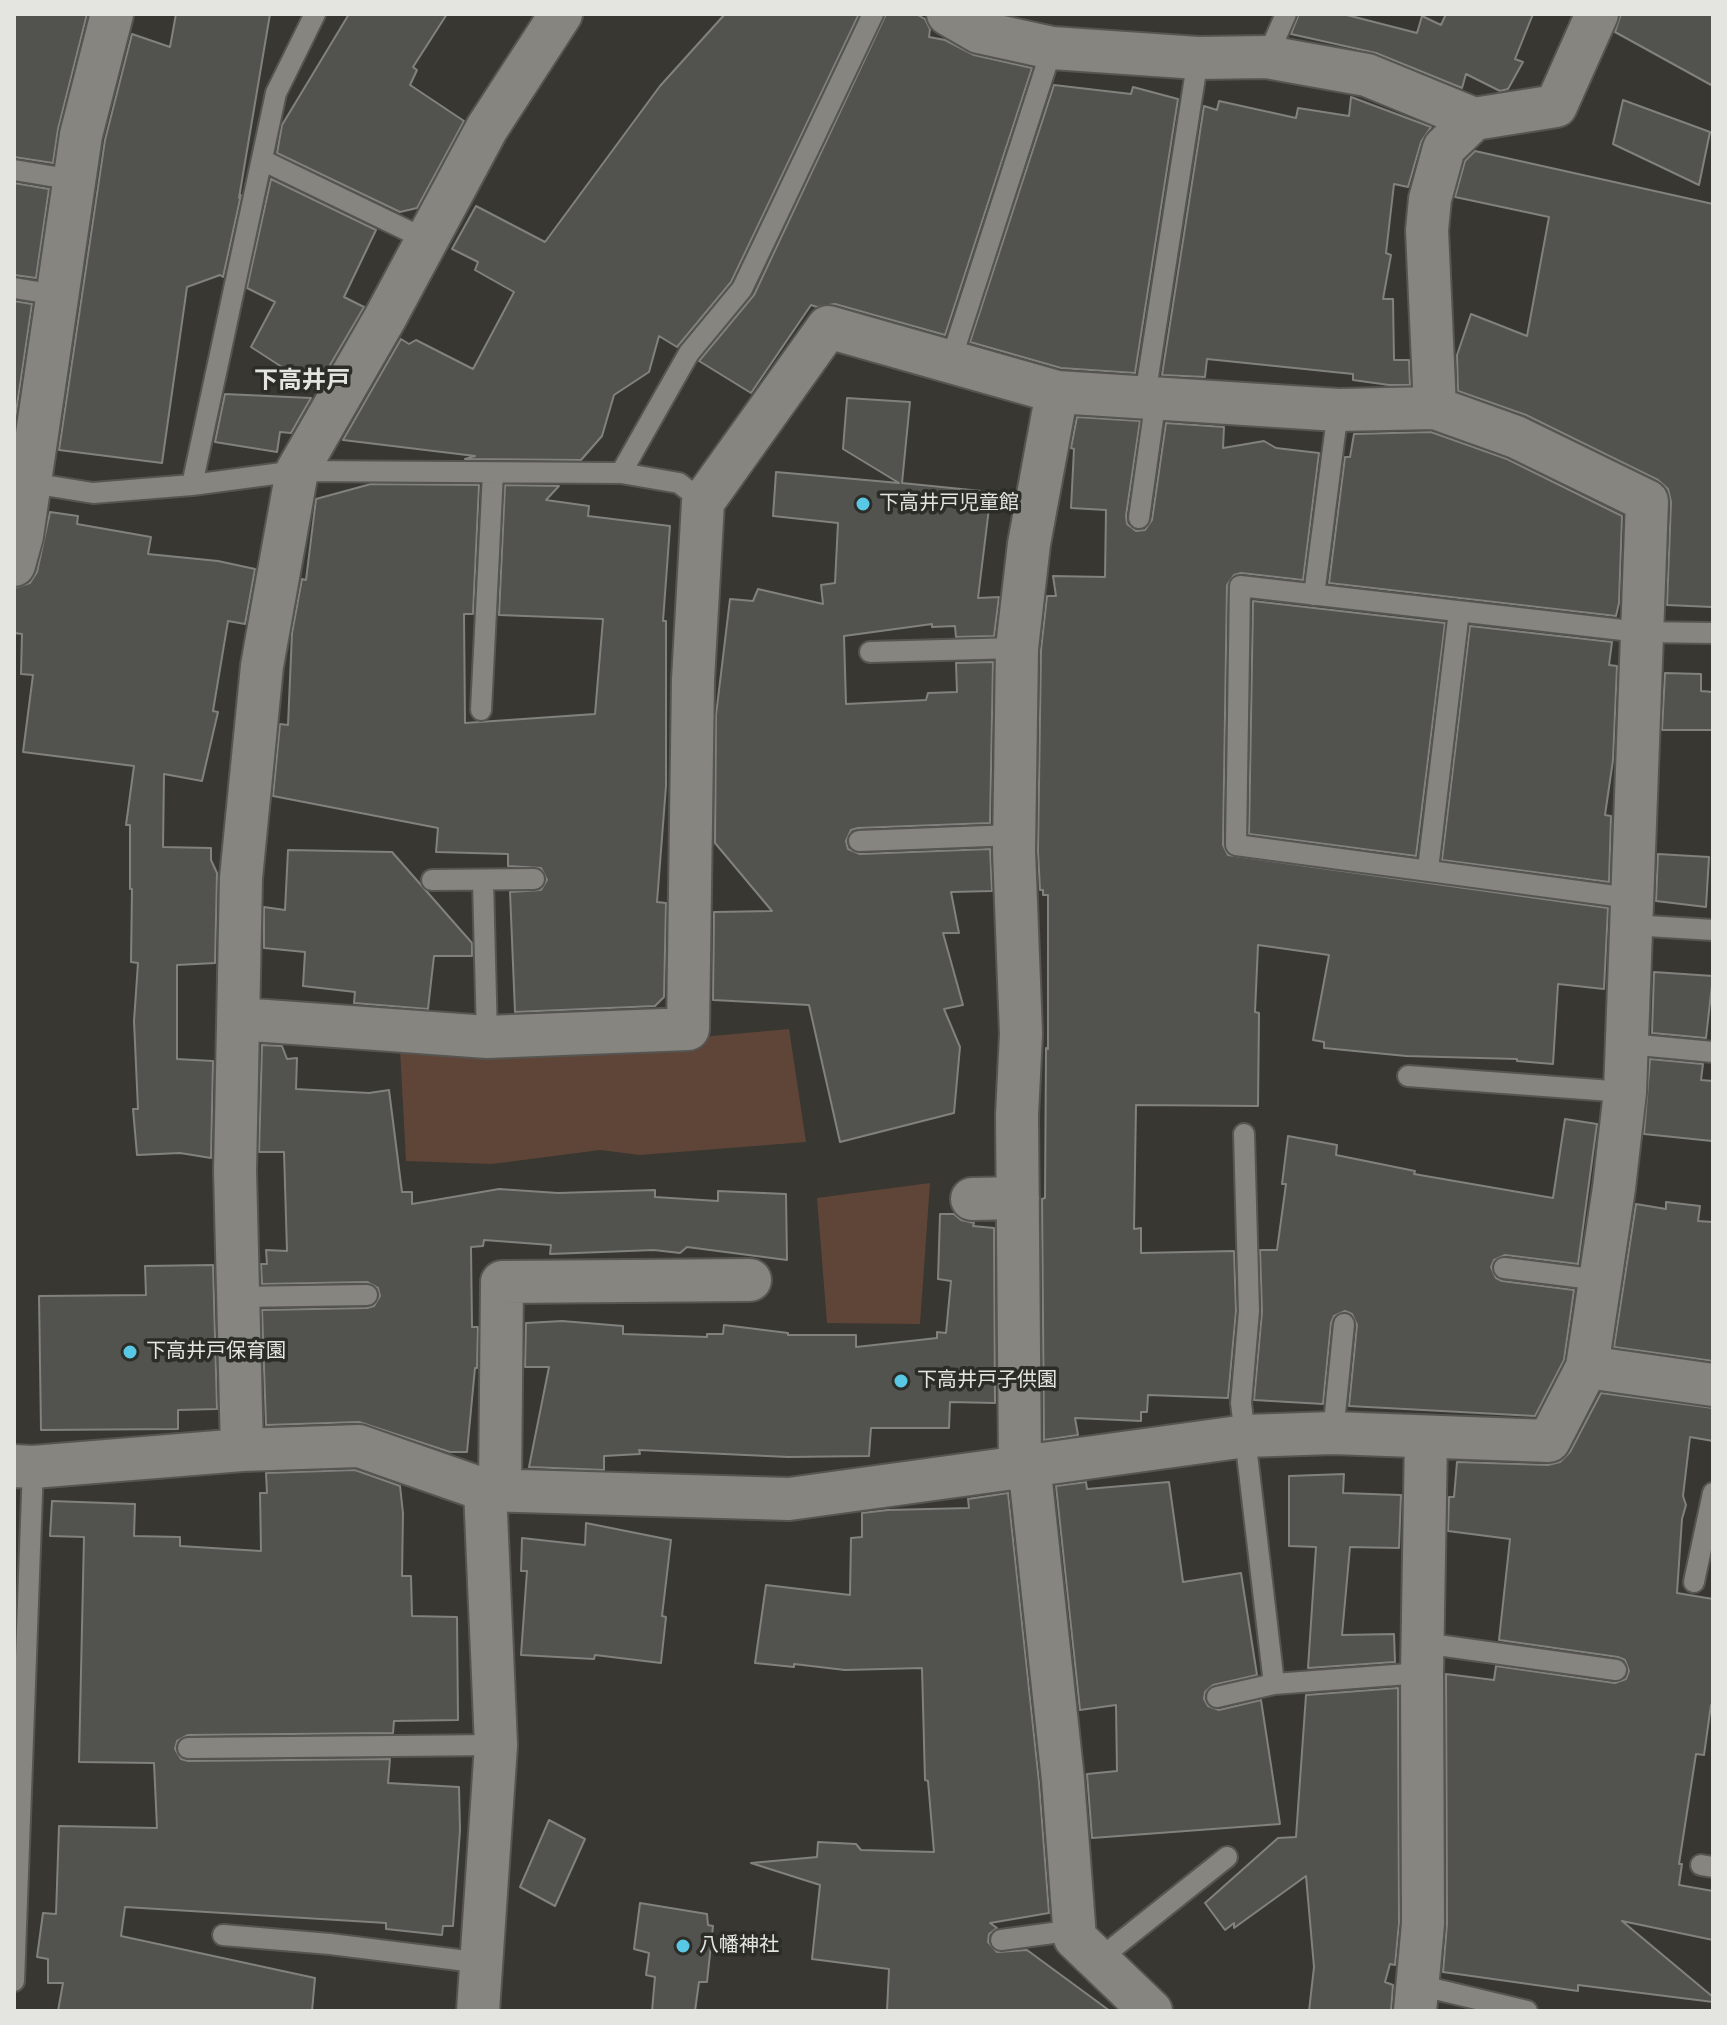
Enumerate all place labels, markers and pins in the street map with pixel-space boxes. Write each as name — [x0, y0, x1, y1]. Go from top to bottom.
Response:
place label: 下高井戸児童館 — [879, 492, 1019, 516]
marker: 下高井戸児童館 — [854, 495, 872, 513]
place label: 下高井戸保育園 — [146, 1340, 286, 1364]
marker: 下高井戸保育園 — [121, 1343, 139, 1361]
place label: 下高井戸子供園 — [917, 1369, 1057, 1393]
marker: 下高井戸子供園 — [892, 1372, 910, 1390]
place label: 八幡神社 — [699, 1934, 779, 1958]
marker: 八幡神社 — [674, 1937, 692, 1955]

